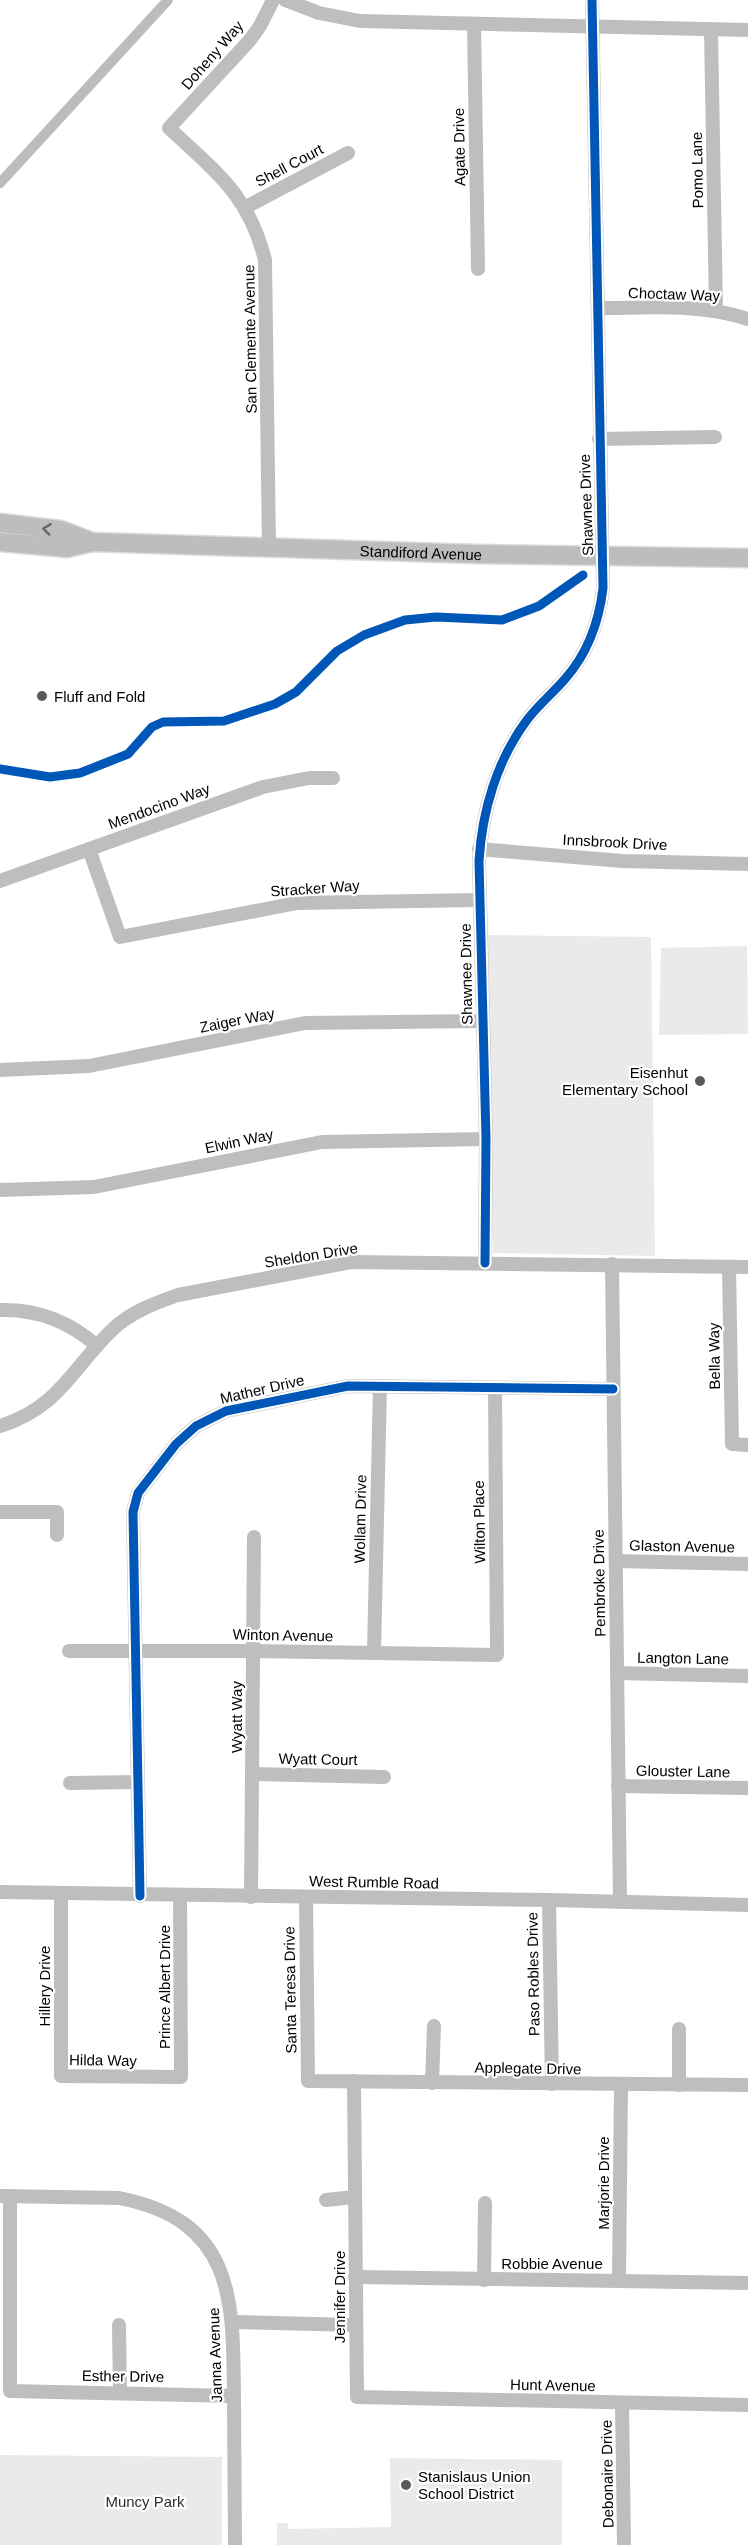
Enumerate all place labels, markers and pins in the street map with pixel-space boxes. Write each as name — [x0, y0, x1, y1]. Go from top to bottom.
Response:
place label: Fluff and Fold — [54, 688, 145, 705]
marker: Fluff and Fold — [35, 689, 49, 703]
place label: Eisenhut Elementary School — [562, 1064, 689, 1098]
marker: Eisenhut Elementary School — [693, 1074, 707, 1088]
place label: Stanislaus Union School District — [418, 2468, 531, 2502]
marker: Stanislaus Union School District — [399, 2478, 413, 2492]

